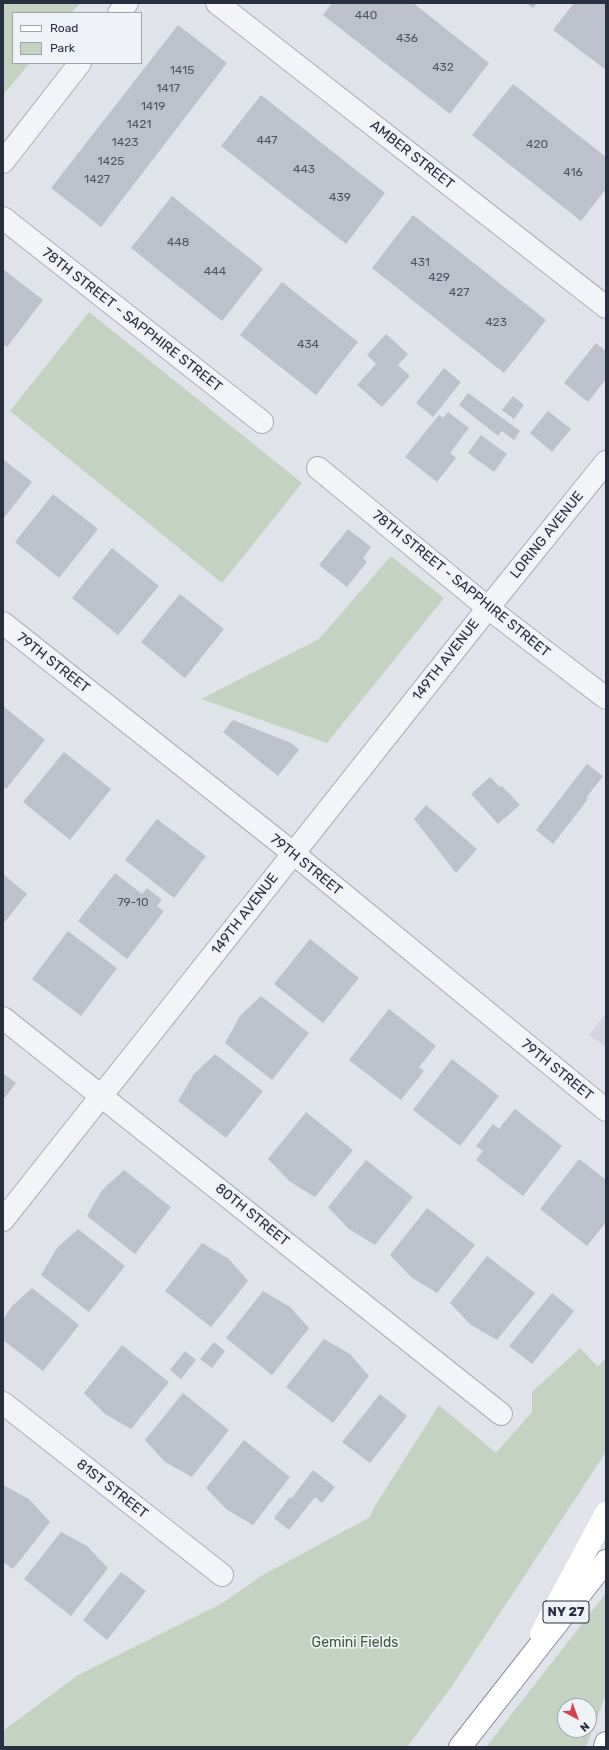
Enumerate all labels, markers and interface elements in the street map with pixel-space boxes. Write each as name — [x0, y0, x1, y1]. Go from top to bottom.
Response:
house number: 440 — [355, 9, 377, 23]
legend — [12, 12, 142, 64]
text: Road — [50, 21, 78, 35]
house number: 436 — [396, 32, 418, 46]
text: Park — [50, 41, 75, 55]
house number: 432 — [432, 61, 454, 75]
house number: 1415 — [170, 64, 194, 78]
house number: 1417 — [156, 82, 180, 96]
house number: 1419 — [141, 100, 165, 114]
street label: AMBER STREET — [367, 117, 457, 193]
house number: 1421 — [127, 118, 151, 132]
house number: 447 — [257, 134, 277, 148]
house number: 1423 — [112, 136, 138, 150]
house number: 420 — [526, 138, 548, 152]
house number: 1425 — [98, 155, 124, 169]
house number: 443 — [293, 163, 315, 177]
house number: 416 — [563, 166, 583, 180]
house number: 1427 — [84, 173, 110, 187]
house number: 439 — [329, 191, 351, 205]
house number: 448 — [167, 236, 189, 250]
street label: 78TH STREET - SAPPHIRE STREET — [39, 244, 225, 396]
house number: 431 — [410, 256, 430, 270]
house number: 444 — [204, 265, 226, 279]
house number: 429 — [428, 271, 450, 285]
house number: 427 — [449, 286, 469, 300]
house number: 423 — [485, 316, 507, 330]
house number: 434 — [297, 338, 319, 352]
street label: LORING AVENUE — [507, 488, 587, 582]
street label: 78TH STREET - SAPPHIRE STREET — [369, 507, 553, 661]
street label: 149TH AVENUE — [409, 616, 483, 704]
street label: 79TH STREET — [13, 629, 93, 697]
street label: 79TH STREET — [267, 831, 345, 899]
street label: 149TH AVENUE — [208, 870, 282, 958]
house number: 79-10 — [117, 896, 149, 910]
street label: 79TH STREET — [518, 1036, 596, 1104]
street label: 80TH STREET — [212, 1180, 292, 1250]
street label: 81ST STREET — [73, 1456, 151, 1522]
road number: NY 27 — [543, 1601, 589, 1623]
park label: Gemini Fields — [312, 1635, 398, 1651]
north arrow — [557, 1698, 597, 1738]
text: N — [577, 1719, 592, 1734]

